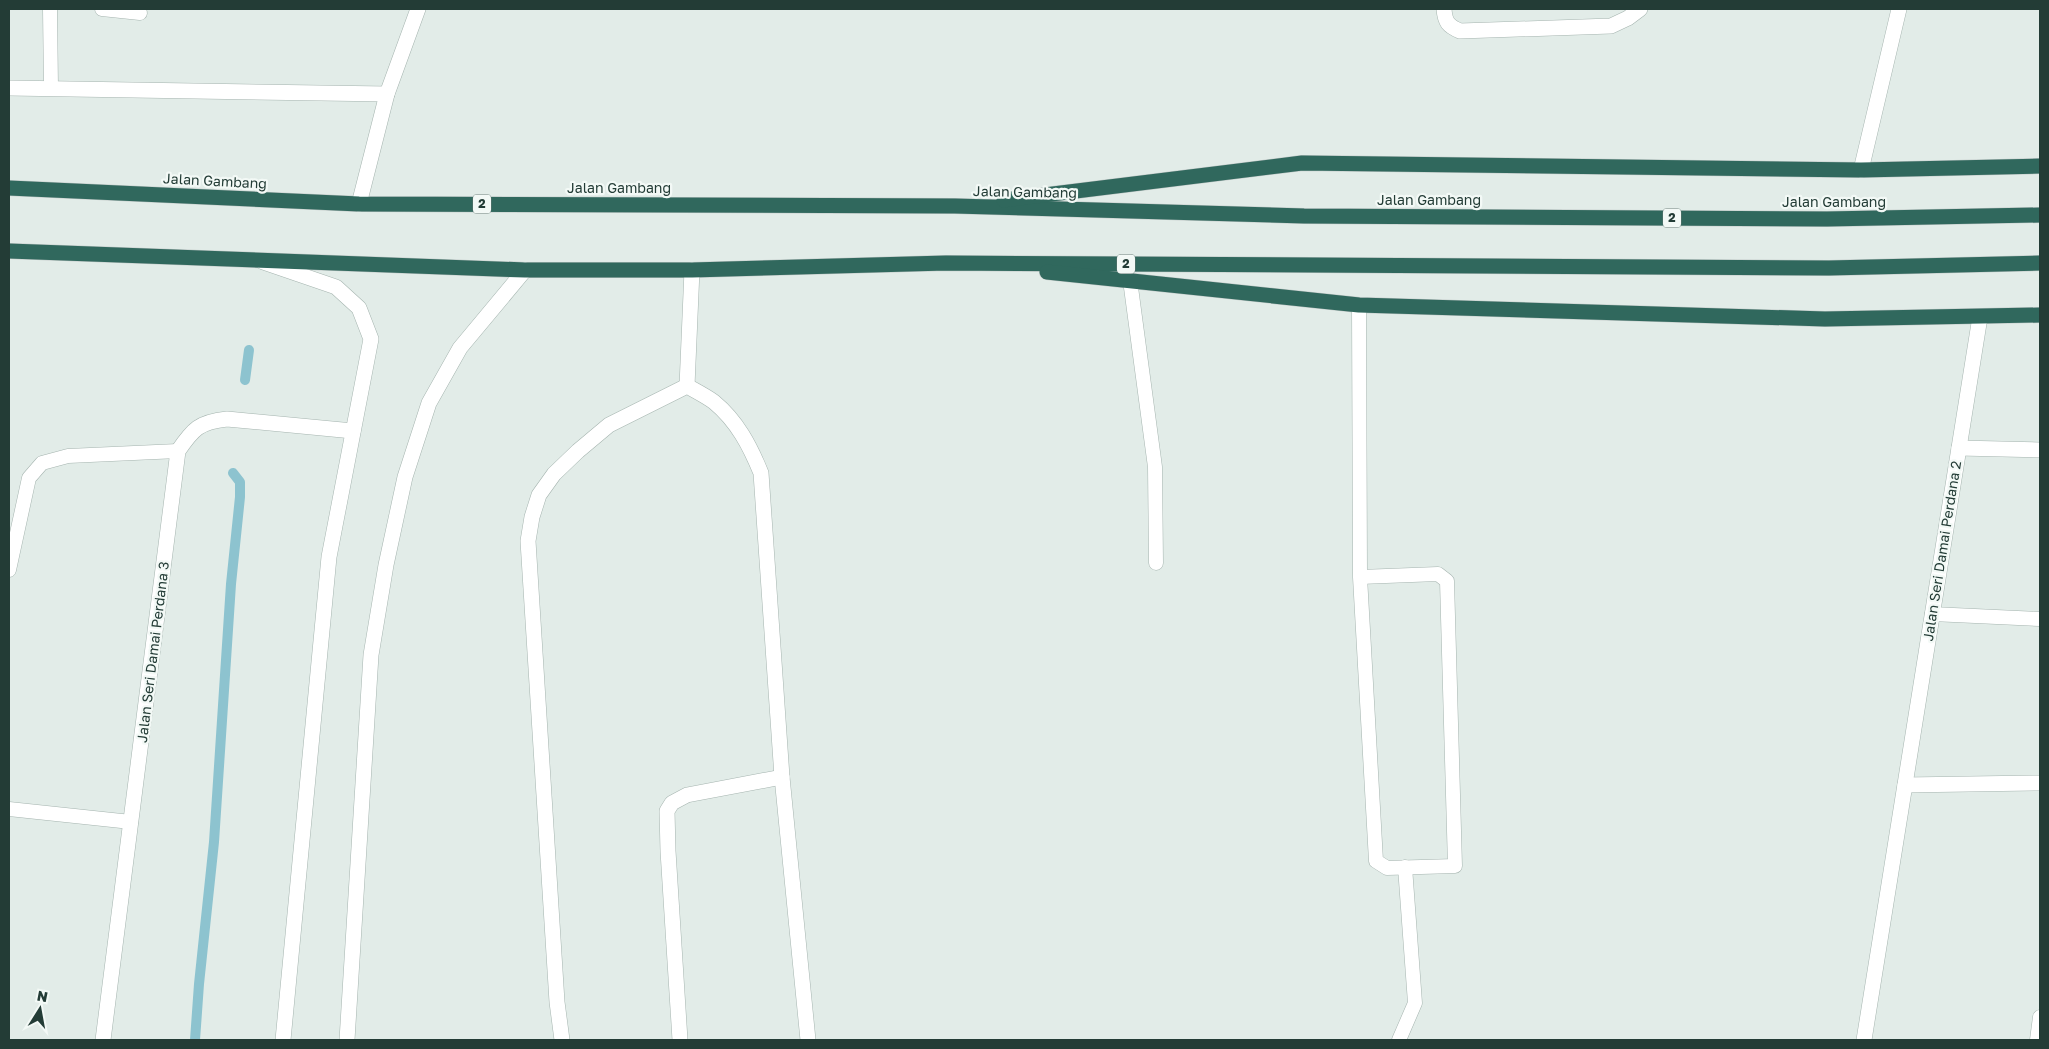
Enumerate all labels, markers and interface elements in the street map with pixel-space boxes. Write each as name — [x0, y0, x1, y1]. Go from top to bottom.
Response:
street label: Jalan Gambang — [163, 169, 267, 192]
street label: Jalan Gambang — [567, 179, 671, 196]
street label: Jalan Gambang — [973, 182, 1077, 201]
street label: Jalan Gambang — [1377, 191, 1481, 208]
street label: Jalan Gambang — [1782, 193, 1886, 210]
road number: 2 — [473, 194, 491, 213]
road number: 2 — [1663, 208, 1681, 228]
road number: 2 — [1117, 254, 1135, 274]
street label: Jalan Seri Damai Perdana 2 — [1919, 460, 1964, 642]
street label: Jalan Seri Damai Perdana 3 — [133, 560, 172, 744]
north arrow — [15, 984, 65, 1034]
text: N — [36, 986, 49, 1005]

